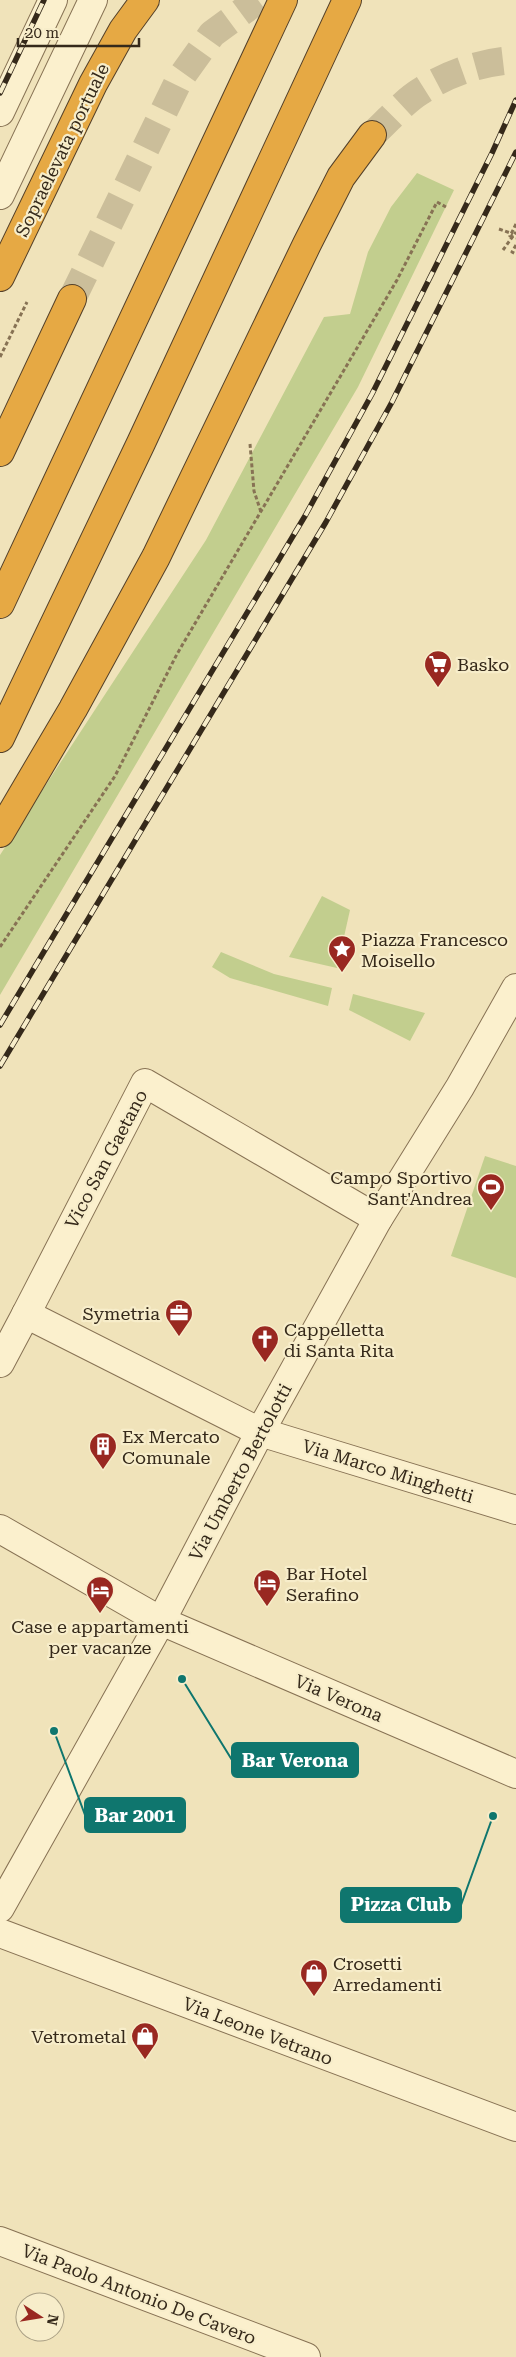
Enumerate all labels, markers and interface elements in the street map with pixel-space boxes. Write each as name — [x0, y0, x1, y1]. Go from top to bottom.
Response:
scale bar — [18, 15, 139, 47]
text: 20 m — [25, 24, 60, 42]
street label: Sopraelevata portuale — [11, 60, 113, 240]
supermarket icon: Basko — [423, 649, 453, 688]
place label: Basko — [457, 654, 509, 675]
place label: Piazza Francesco Moisello — [361, 929, 508, 971]
place icon: Piazza Francesco Moisello — [327, 934, 357, 973]
street label: Vico San Gaetano — [61, 1086, 151, 1232]
place label: Campo Sportivo Sant'Andrea — [330, 1167, 472, 1209]
sports icon: Campo Sportivo Sant'Andrea — [476, 1172, 506, 1211]
office icon: Symetria — [164, 1298, 194, 1337]
place label: Symetria — [82, 1303, 160, 1324]
place label: Cappelletta di Santa Rita — [284, 1319, 394, 1361]
church icon: Cappelletta di Santa Rita — [250, 1324, 280, 1363]
street label: Via Umberto Bertolotti — [184, 1380, 296, 1564]
place label: Ex Mercato Comunale — [122, 1426, 220, 1468]
building icon: Ex Mercato Comunale — [88, 1431, 118, 1470]
street label: Via Marco Minghetti — [300, 1435, 476, 1507]
place label: Bar Hotel Serafino — [286, 1563, 368, 1605]
hotel icon: Bar Hotel Serafino — [252, 1568, 282, 1607]
hotel icon: Case e appartamenti per vacanze — [85, 1575, 115, 1614]
place label: Case e appartamenti per vacanze — [11, 1616, 189, 1658]
street label: Via Verona — [292, 1670, 386, 1726]
callout: Bar Verona — [232, 1743, 358, 1777]
text: Bar Verona — [242, 1749, 348, 1772]
callout: Bar 2001 — [85, 1798, 185, 1832]
text: Bar 2001 — [95, 1804, 176, 1827]
callout: Pizza Club — [341, 1888, 461, 1922]
text: Pizza Club — [351, 1893, 451, 1916]
place label: Crosetti Arredamenti — [333, 1953, 442, 1995]
shop icon: Crosetti Arredamenti — [299, 1958, 329, 1997]
street label: Via Leone Vetrano — [180, 1993, 336, 2069]
shop icon: Vetrometal — [130, 2021, 160, 2060]
place label: Vetrometal — [31, 2026, 126, 2047]
street label: Via Paolo Antonio De Cavero — [19, 2240, 259, 2348]
north arrow — [15, 2292, 65, 2342]
text: N — [44, 2313, 62, 2327]

